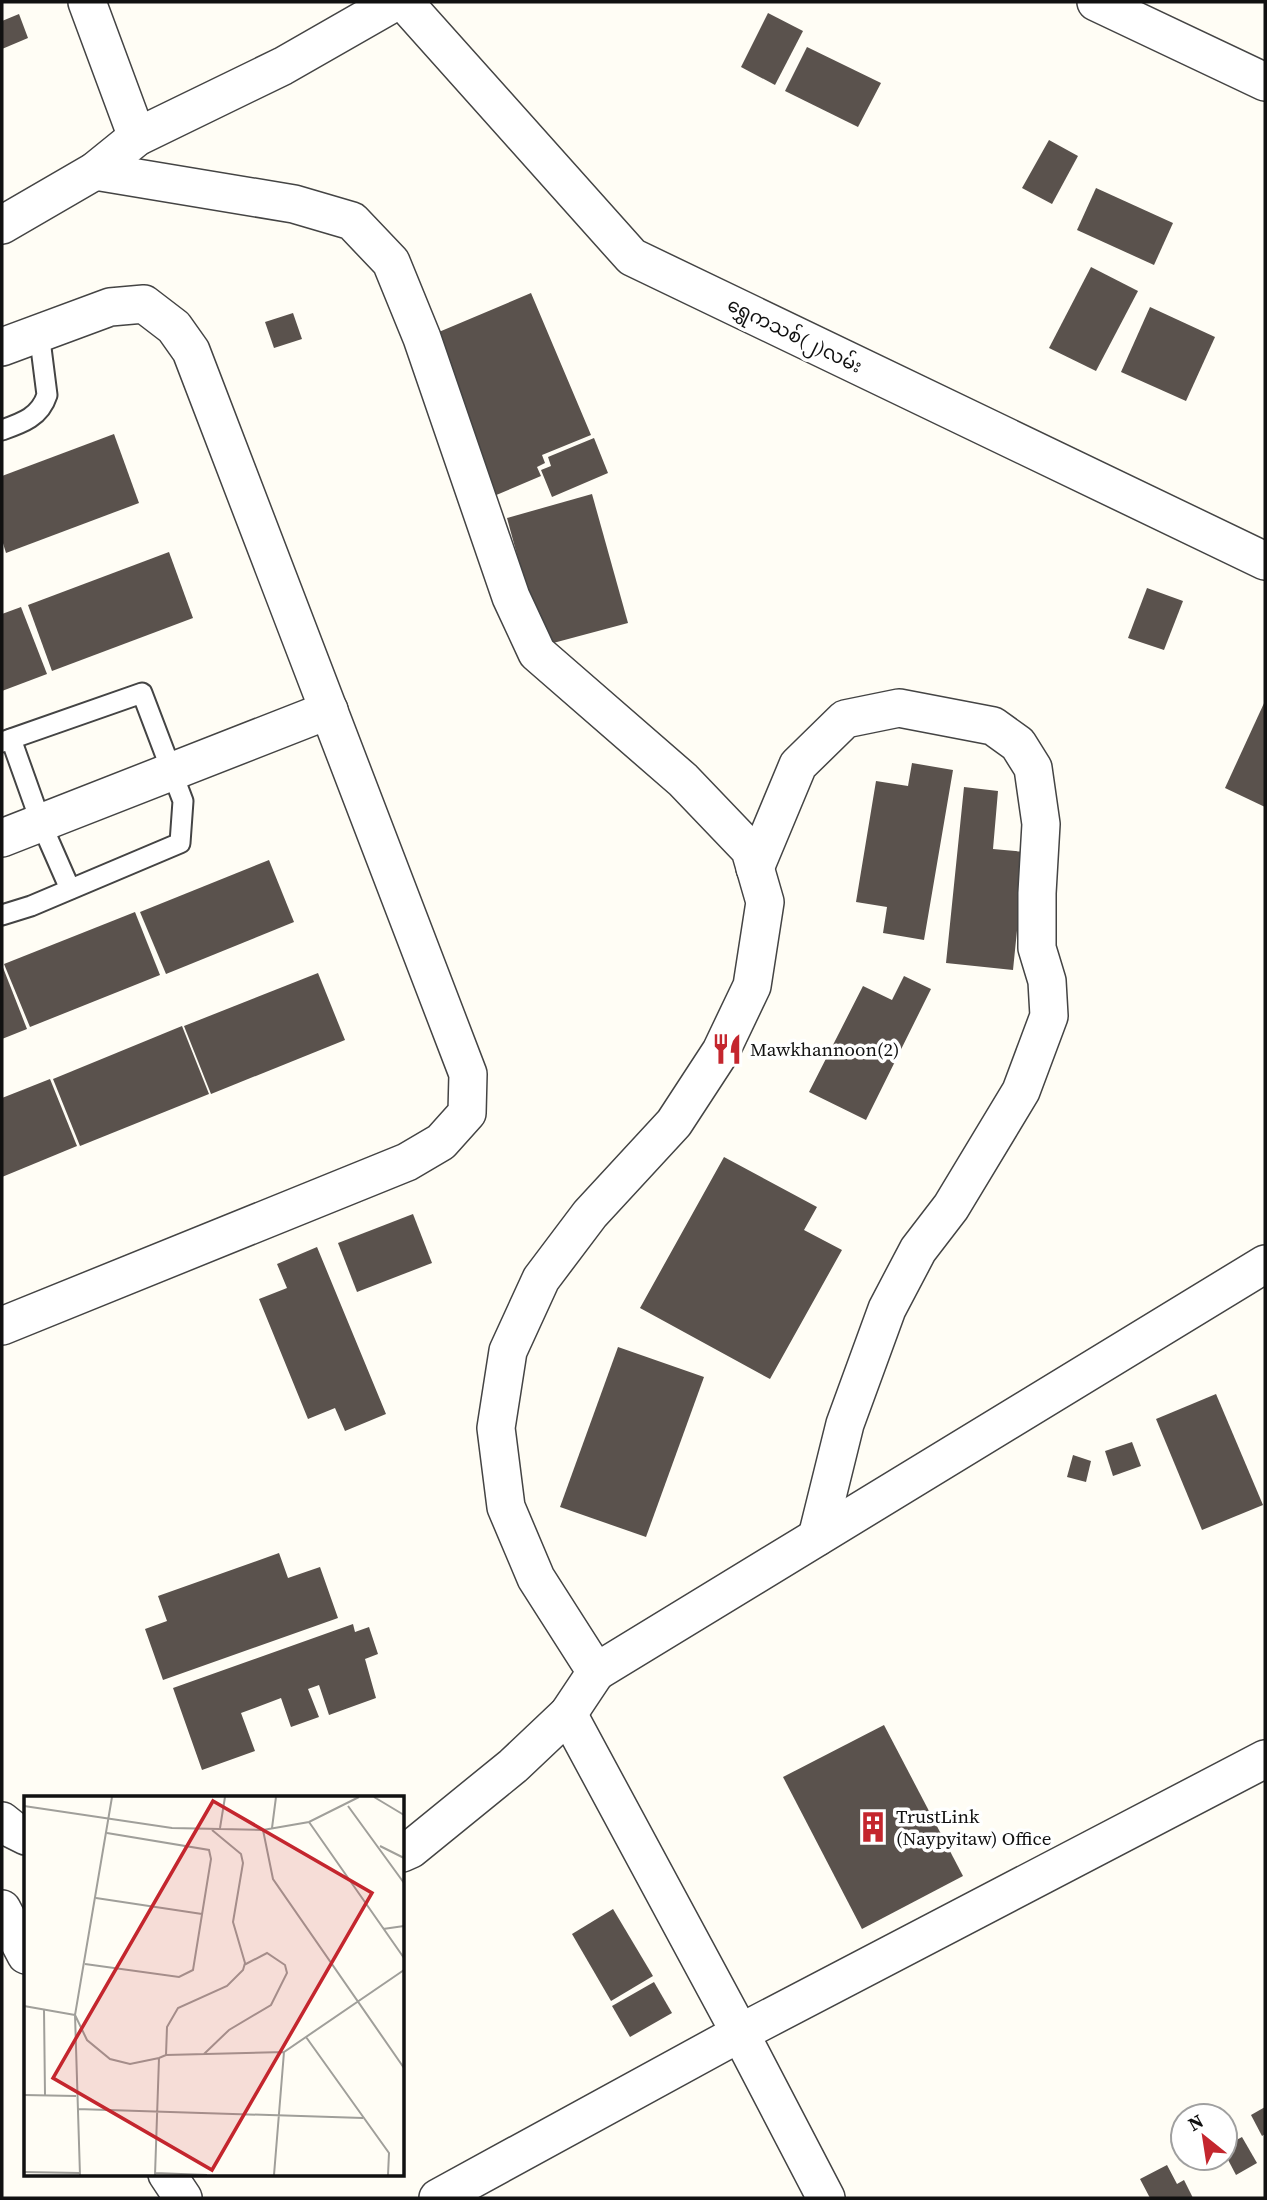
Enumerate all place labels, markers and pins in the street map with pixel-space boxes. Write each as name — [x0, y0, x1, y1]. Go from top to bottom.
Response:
restaurant icon: Mawkhannoon(2) — [710, 1032, 744, 1066]
place label: Mawkhannoon(2) — [750, 1036, 899, 1062]
place label: TrustLink (Naypyitaw) Office — [896, 1803, 1052, 1851]
building icon: TrustLink (Naypyitaw) Office — [856, 1810, 890, 1844]

